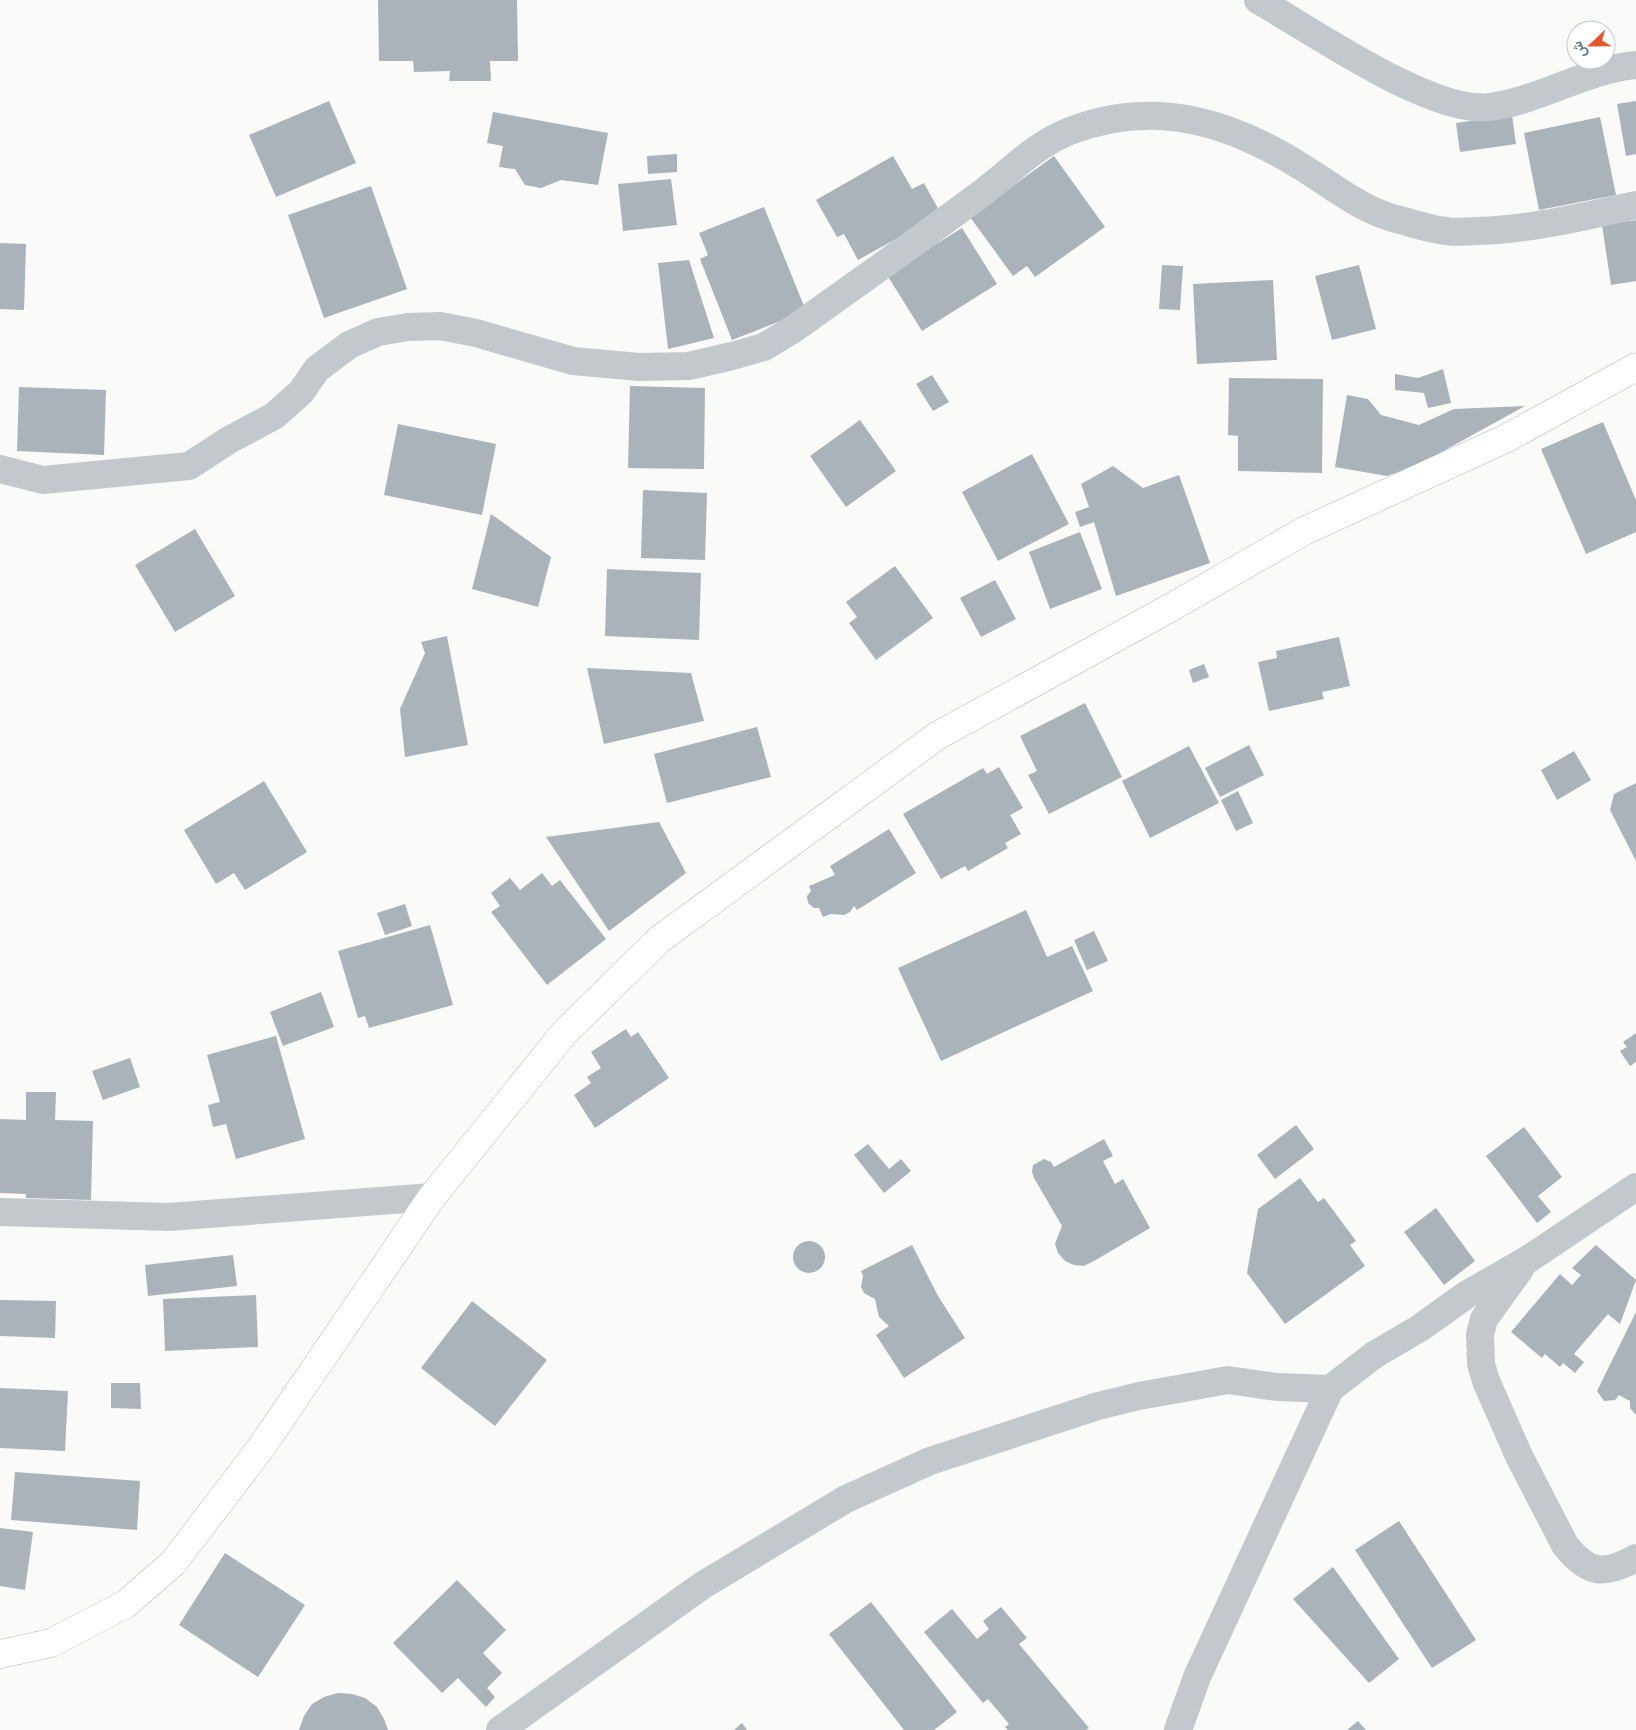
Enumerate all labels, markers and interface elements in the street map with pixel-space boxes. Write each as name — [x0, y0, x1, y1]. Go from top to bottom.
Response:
north arrow — [1566, 20, 1616, 70]
text: ش — [1568, 39, 1590, 61]

